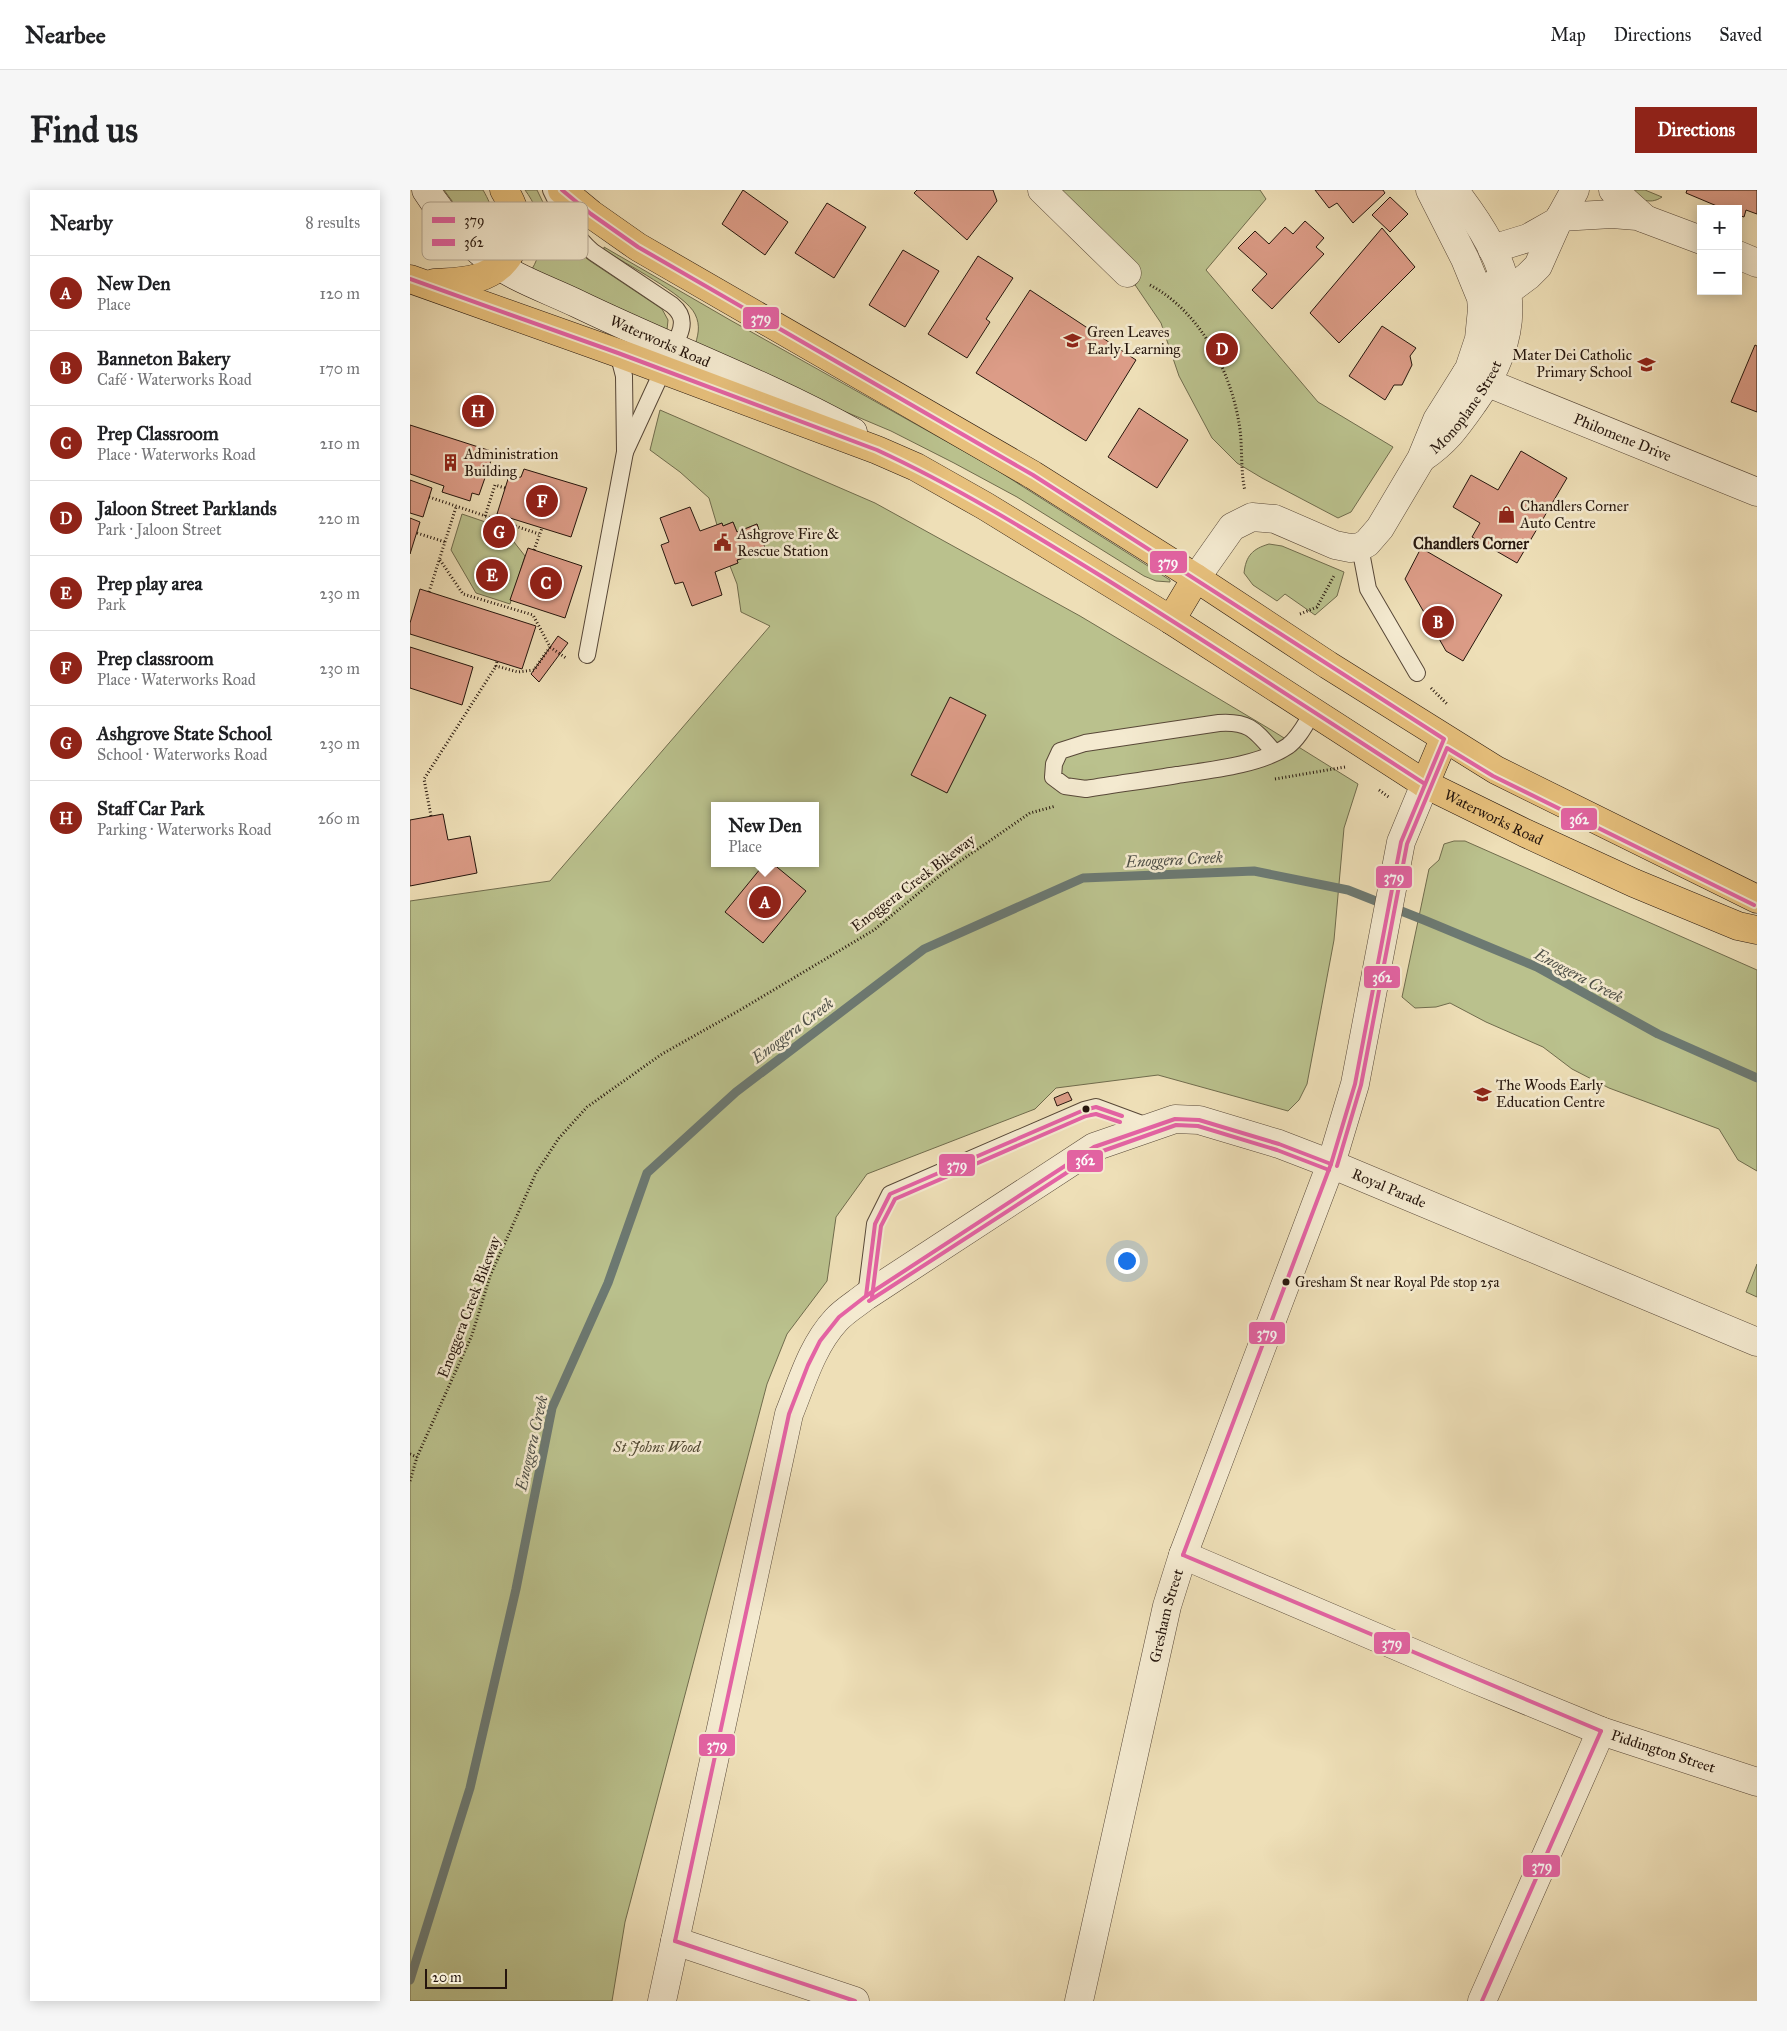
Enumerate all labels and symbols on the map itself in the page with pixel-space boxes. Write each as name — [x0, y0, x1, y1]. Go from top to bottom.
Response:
legend — [422, 202, 588, 260]
text: 379 — [464, 212, 485, 229]
text: 362 — [464, 234, 484, 251]
line badge: 379 — [742, 306, 780, 330]
text: 379 — [751, 310, 771, 328]
street label: Waterworks Road — [607, 311, 713, 371]
place label: Green Leaves Early Learning — [1087, 323, 1181, 358]
pin: D — [1206, 330, 1238, 368]
school or university icon: Green Leaves Early Learning — [1063, 331, 1083, 351]
place label: Mater Dei Catholic Primary School — [1512, 346, 1633, 381]
school or university icon: Mater Dei Catholic Primary School — [1636, 354, 1656, 374]
street label: Monoplane Street — [1426, 357, 1506, 458]
pin: H — [462, 392, 494, 430]
street label: Philomene Drive — [1571, 410, 1674, 465]
place label: Administration Building — [463, 445, 558, 480]
building icon: Administration Building — [440, 453, 460, 473]
pin: F — [526, 482, 558, 520]
place label: Chandlers Corner Auto Centre — [1519, 497, 1629, 532]
shop icon: Chandlers Corner Auto Centre — [1496, 505, 1516, 525]
pin: G — [483, 513, 515, 551]
place label: Ashgrove Fire & Rescue Station — [736, 525, 839, 560]
public building icon: Ashgrove Fire & Rescue Station — [713, 533, 733, 553]
district label: Chandlers Corner — [1413, 534, 1530, 553]
line badge: 379 — [1149, 550, 1188, 574]
text: 379 — [1158, 554, 1178, 572]
pin: E — [476, 556, 508, 594]
pin: C — [530, 564, 562, 602]
pin: B — [1422, 603, 1454, 641]
street label: Waterworks Road — [1441, 786, 1546, 849]
line badge: 362 — [1560, 807, 1598, 831]
text: 362 — [1569, 811, 1590, 829]
street label: Enoggera Creek Bikeway — [848, 830, 979, 935]
water label: Enoggera Creek — [1124, 847, 1223, 872]
line badge: 379 — [1375, 865, 1413, 889]
text: 379 — [1384, 869, 1404, 887]
pin: A — [749, 883, 781, 921]
water label: Enoggera Creek — [1530, 944, 1626, 1007]
line badge: 362 — [1363, 965, 1401, 989]
text: 362 — [1372, 969, 1393, 987]
water label: Enoggera Creek — [747, 993, 837, 1068]
place label: The Woods Early Education Centre — [1496, 1076, 1605, 1111]
school or university icon: The Woods Early Education Centre — [1472, 1084, 1492, 1104]
unlabelled marker — [1081, 1104, 1091, 1114]
line badge: 362 — [1066, 1149, 1104, 1173]
text: 362 — [1075, 1152, 1096, 1170]
line badge: 379 — [938, 1153, 976, 1177]
text: 379 — [947, 1157, 967, 1175]
street label: Royal Parade — [1349, 1165, 1429, 1212]
street label: Enoggera Creek Bikeway — [434, 1233, 505, 1380]
your location — [1114, 1248, 1140, 1274]
place label: Gresham St near Royal Pde stop 25a — [1295, 1274, 1499, 1291]
marker: Gresham St near Royal Pde stop 25a — [1281, 1277, 1291, 1287]
line badge: 379 — [1248, 1321, 1286, 1345]
text: 379 — [1257, 1325, 1277, 1343]
water label: Enoggera Creek — [511, 1393, 552, 1494]
park label: St Johns Wood — [612, 1438, 702, 1456]
street label: Gresham Street — [1146, 1566, 1187, 1664]
line badge: 379 — [1373, 1631, 1411, 1655]
text: 379 — [1382, 1635, 1402, 1653]
street label: Piddington Street — [1609, 1726, 1718, 1777]
line badge: 379 — [698, 1733, 736, 1757]
text: 379 — [707, 1737, 727, 1755]
line badge: 379 — [1522, 1854, 1561, 1878]
text: 379 — [1532, 1858, 1552, 1876]
scale bar — [425, 1966, 508, 1989]

